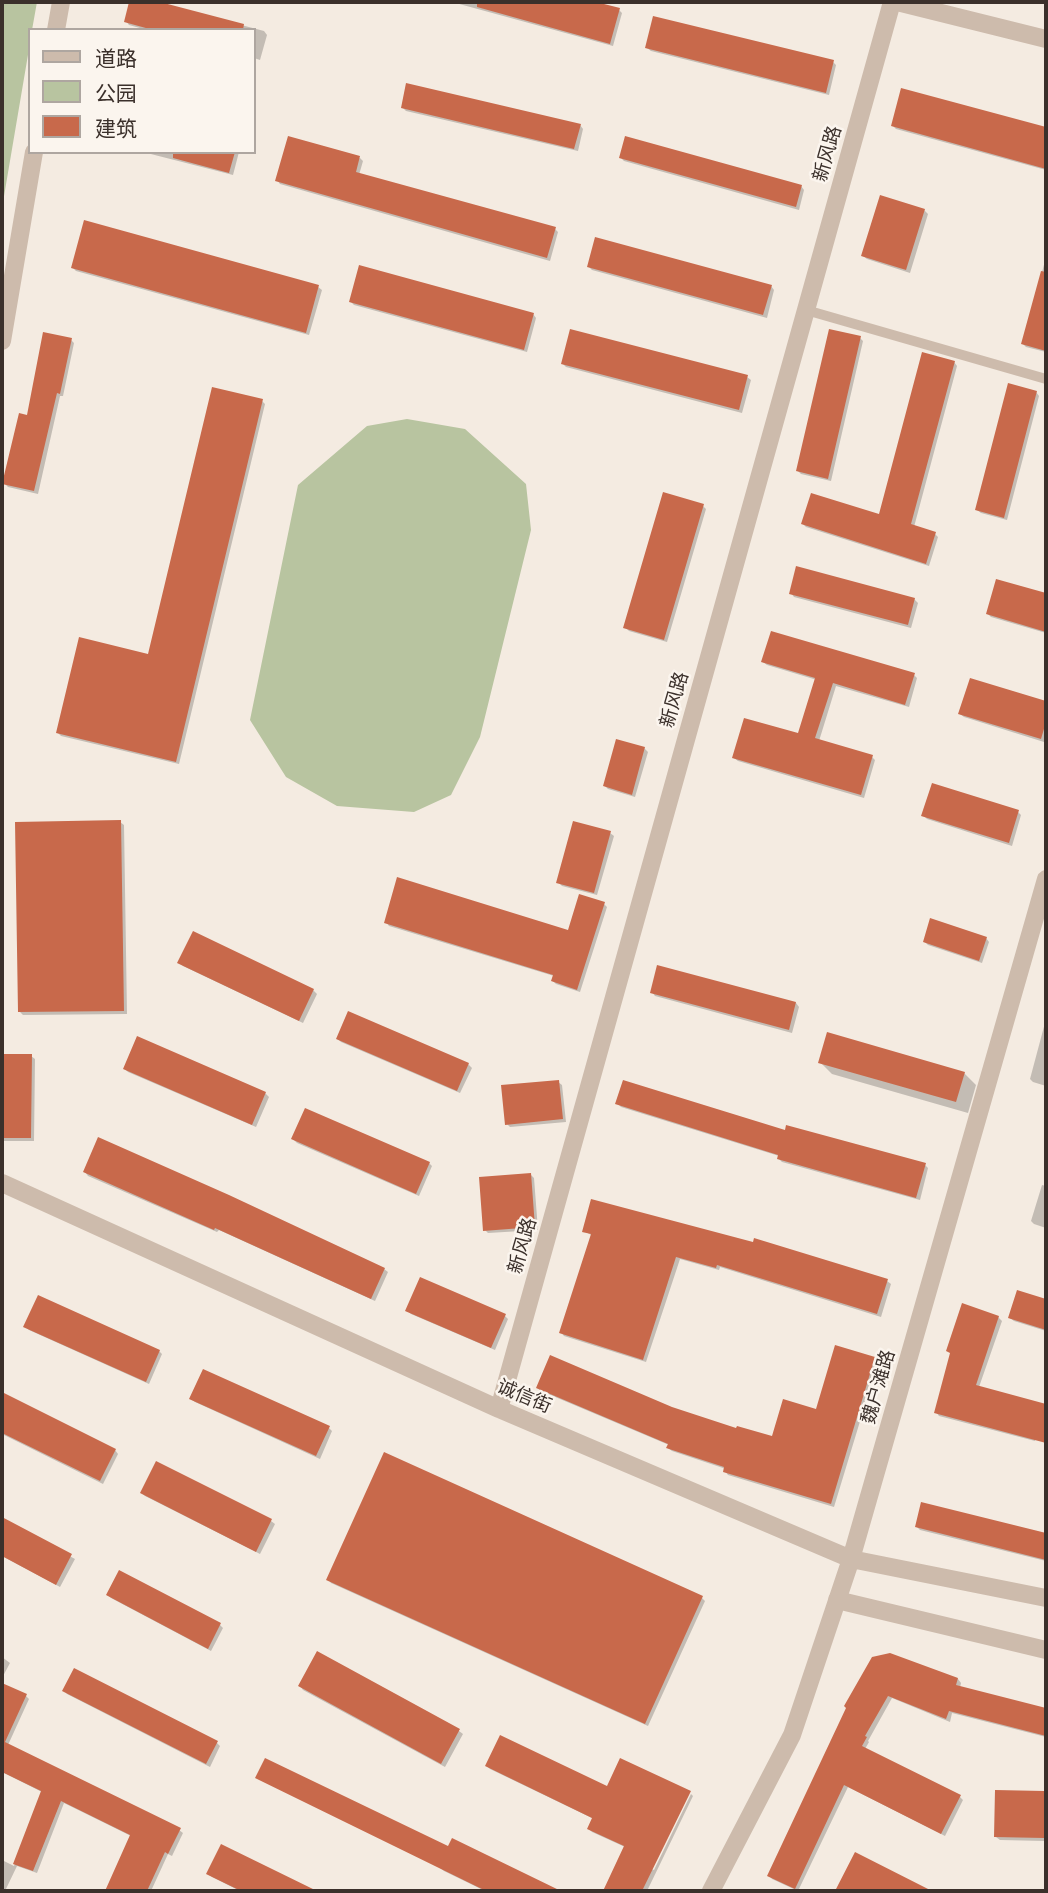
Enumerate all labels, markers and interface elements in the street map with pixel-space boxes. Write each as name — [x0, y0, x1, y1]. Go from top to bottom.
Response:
legend — [28, 28, 256, 154]
text: 道路 — [95, 46, 137, 72]
text: 公园 — [95, 81, 137, 107]
text: 建筑 — [95, 116, 137, 142]
street label: 新风路 — [809, 123, 847, 185]
street label: 新风路 — [656, 669, 694, 731]
street label: 新风路 — [504, 1215, 542, 1277]
street label: 魏户滩路 — [858, 1347, 900, 1427]
street label: 诚信街 — [493, 1375, 555, 1419]

